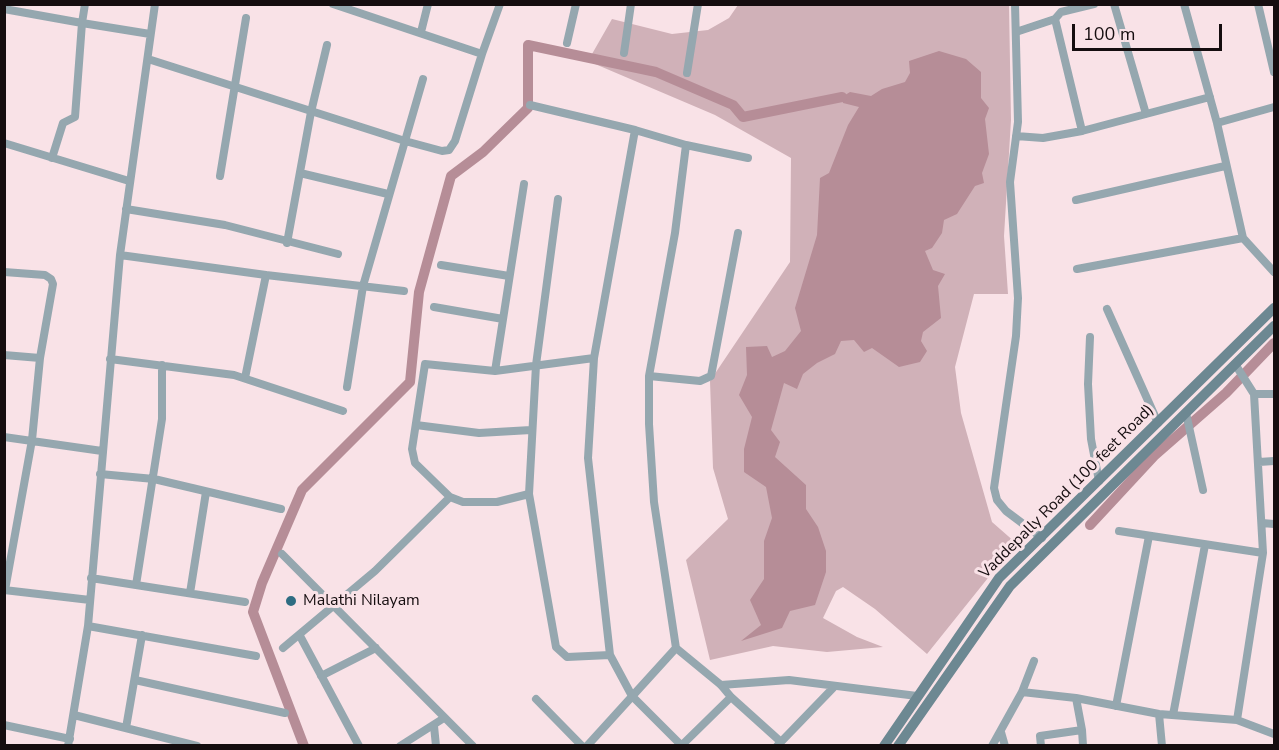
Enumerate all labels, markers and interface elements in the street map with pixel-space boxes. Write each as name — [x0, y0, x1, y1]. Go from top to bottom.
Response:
scale bar — [1075, 12, 1225, 50]
text: 100 m — [1083, 22, 1135, 46]
street label: Vaddepally Road (100 feet Road) — [976, 401, 1158, 583]
place label: Malathi Nilayam — [303, 591, 420, 611]
marker: Malathi Nilayam — [284, 594, 298, 608]

